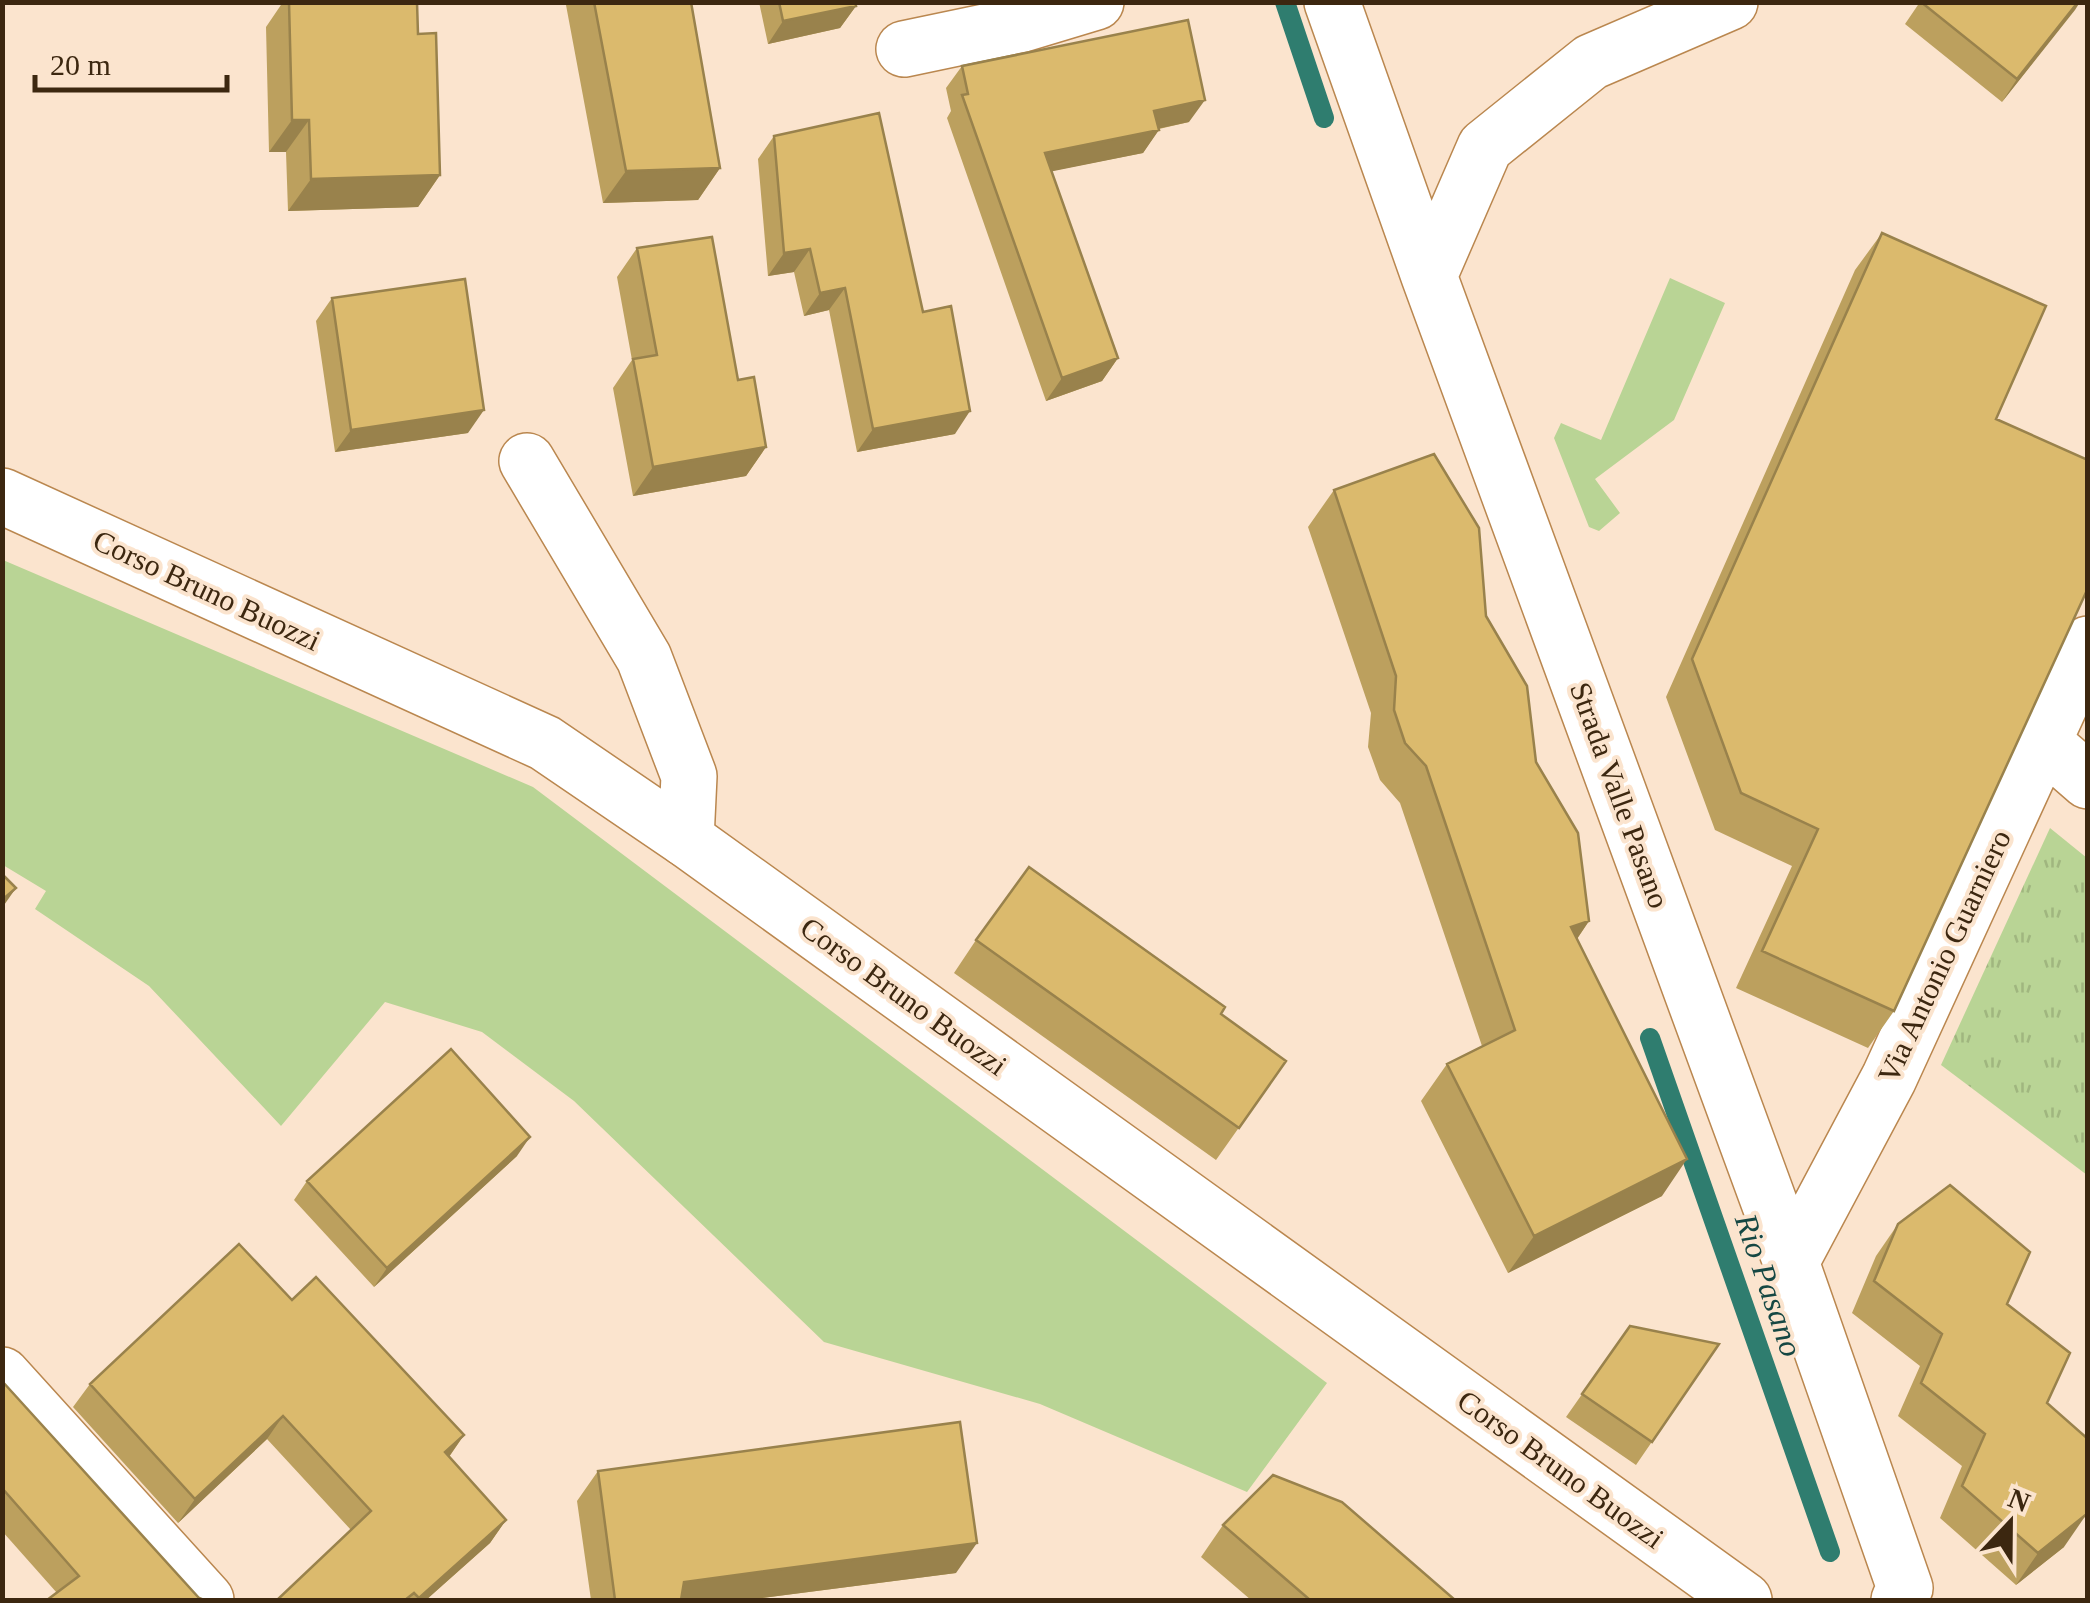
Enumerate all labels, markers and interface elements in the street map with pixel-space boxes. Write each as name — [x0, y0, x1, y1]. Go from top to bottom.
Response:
scale bar — [35, 30, 228, 92]
text: 20 m — [50, 48, 111, 81]
street label: Corso Bruno Buozzi — [88, 523, 326, 657]
street label: Strada Valle Pasano — [1564, 678, 1676, 912]
street label: Via Antonio Guarniero — [1871, 824, 2017, 1088]
street label: Corso Bruno Buozzi — [795, 910, 1013, 1082]
water label: Rio Pasano — [1727, 1208, 1810, 1361]
street label: Corso Bruno Buozzi — [1452, 1383, 1670, 1555]
north arrow — [1960, 1473, 2060, 1573]
text: N — [2004, 1482, 2034, 1518]

